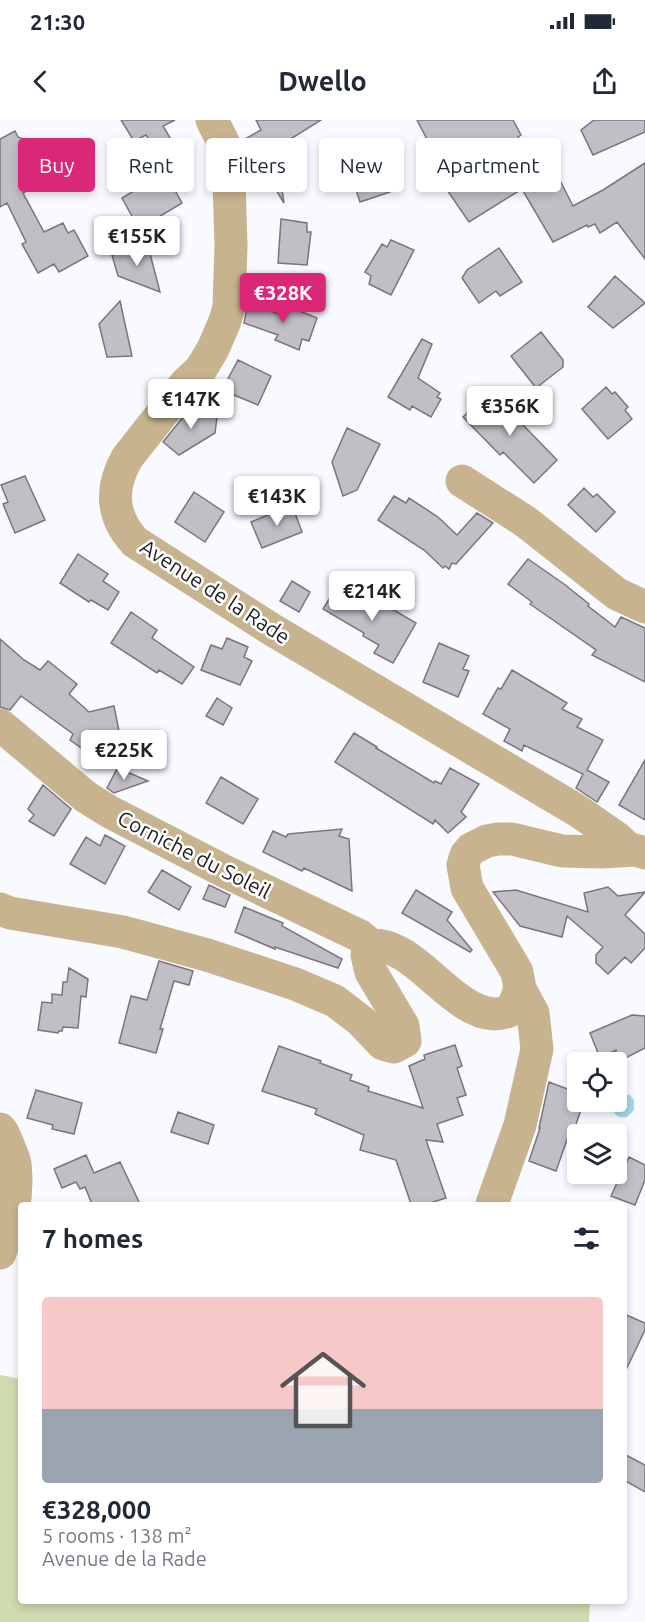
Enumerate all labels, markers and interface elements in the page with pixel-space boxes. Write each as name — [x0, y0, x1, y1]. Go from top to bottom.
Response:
text: 21:30 — [30, 9, 85, 34]
icon: back — [24, 65, 57, 98]
icon: share — [588, 65, 621, 98]
text: Dwello — [278, 66, 367, 96]
chip: Buy — [18, 138, 95, 192]
chip: Rent — [107, 138, 194, 192]
chip: Filters — [206, 138, 307, 192]
chip: New — [319, 138, 404, 192]
chip: Apartment — [416, 138, 561, 192]
pin: €155K — [95, 216, 179, 267]
text: €155K — [108, 224, 166, 247]
pin: €328K — [241, 273, 325, 324]
text: €328K — [254, 281, 312, 304]
pin: €147K — [149, 379, 233, 430]
pin: €356K — [468, 386, 552, 437]
text: €147K — [162, 387, 220, 410]
text: €356K — [481, 394, 539, 417]
pin: €143K — [235, 476, 319, 527]
text: €143K — [248, 484, 306, 507]
street label: Avenue de la Rade — [136, 534, 295, 648]
pin: €214K — [330, 571, 414, 622]
text: €214K — [343, 579, 401, 602]
pin: €225K — [82, 730, 166, 781]
text: €225K — [95, 738, 153, 761]
street label: Corniche du Soleil — [114, 805, 275, 903]
map controls — [567, 1052, 627, 1184]
button: locate — [567, 1052, 627, 1112]
button: layers — [567, 1124, 627, 1184]
icon: filters — [570, 1222, 603, 1255]
text: 7 homes — [42, 1224, 143, 1253]
icon: home — [269, 1336, 377, 1444]
text: €328,000 — [42, 1495, 151, 1524]
text: 5 rooms · 138 m² — [42, 1524, 192, 1547]
text: Avenue de la Rade — [42, 1547, 207, 1570]

